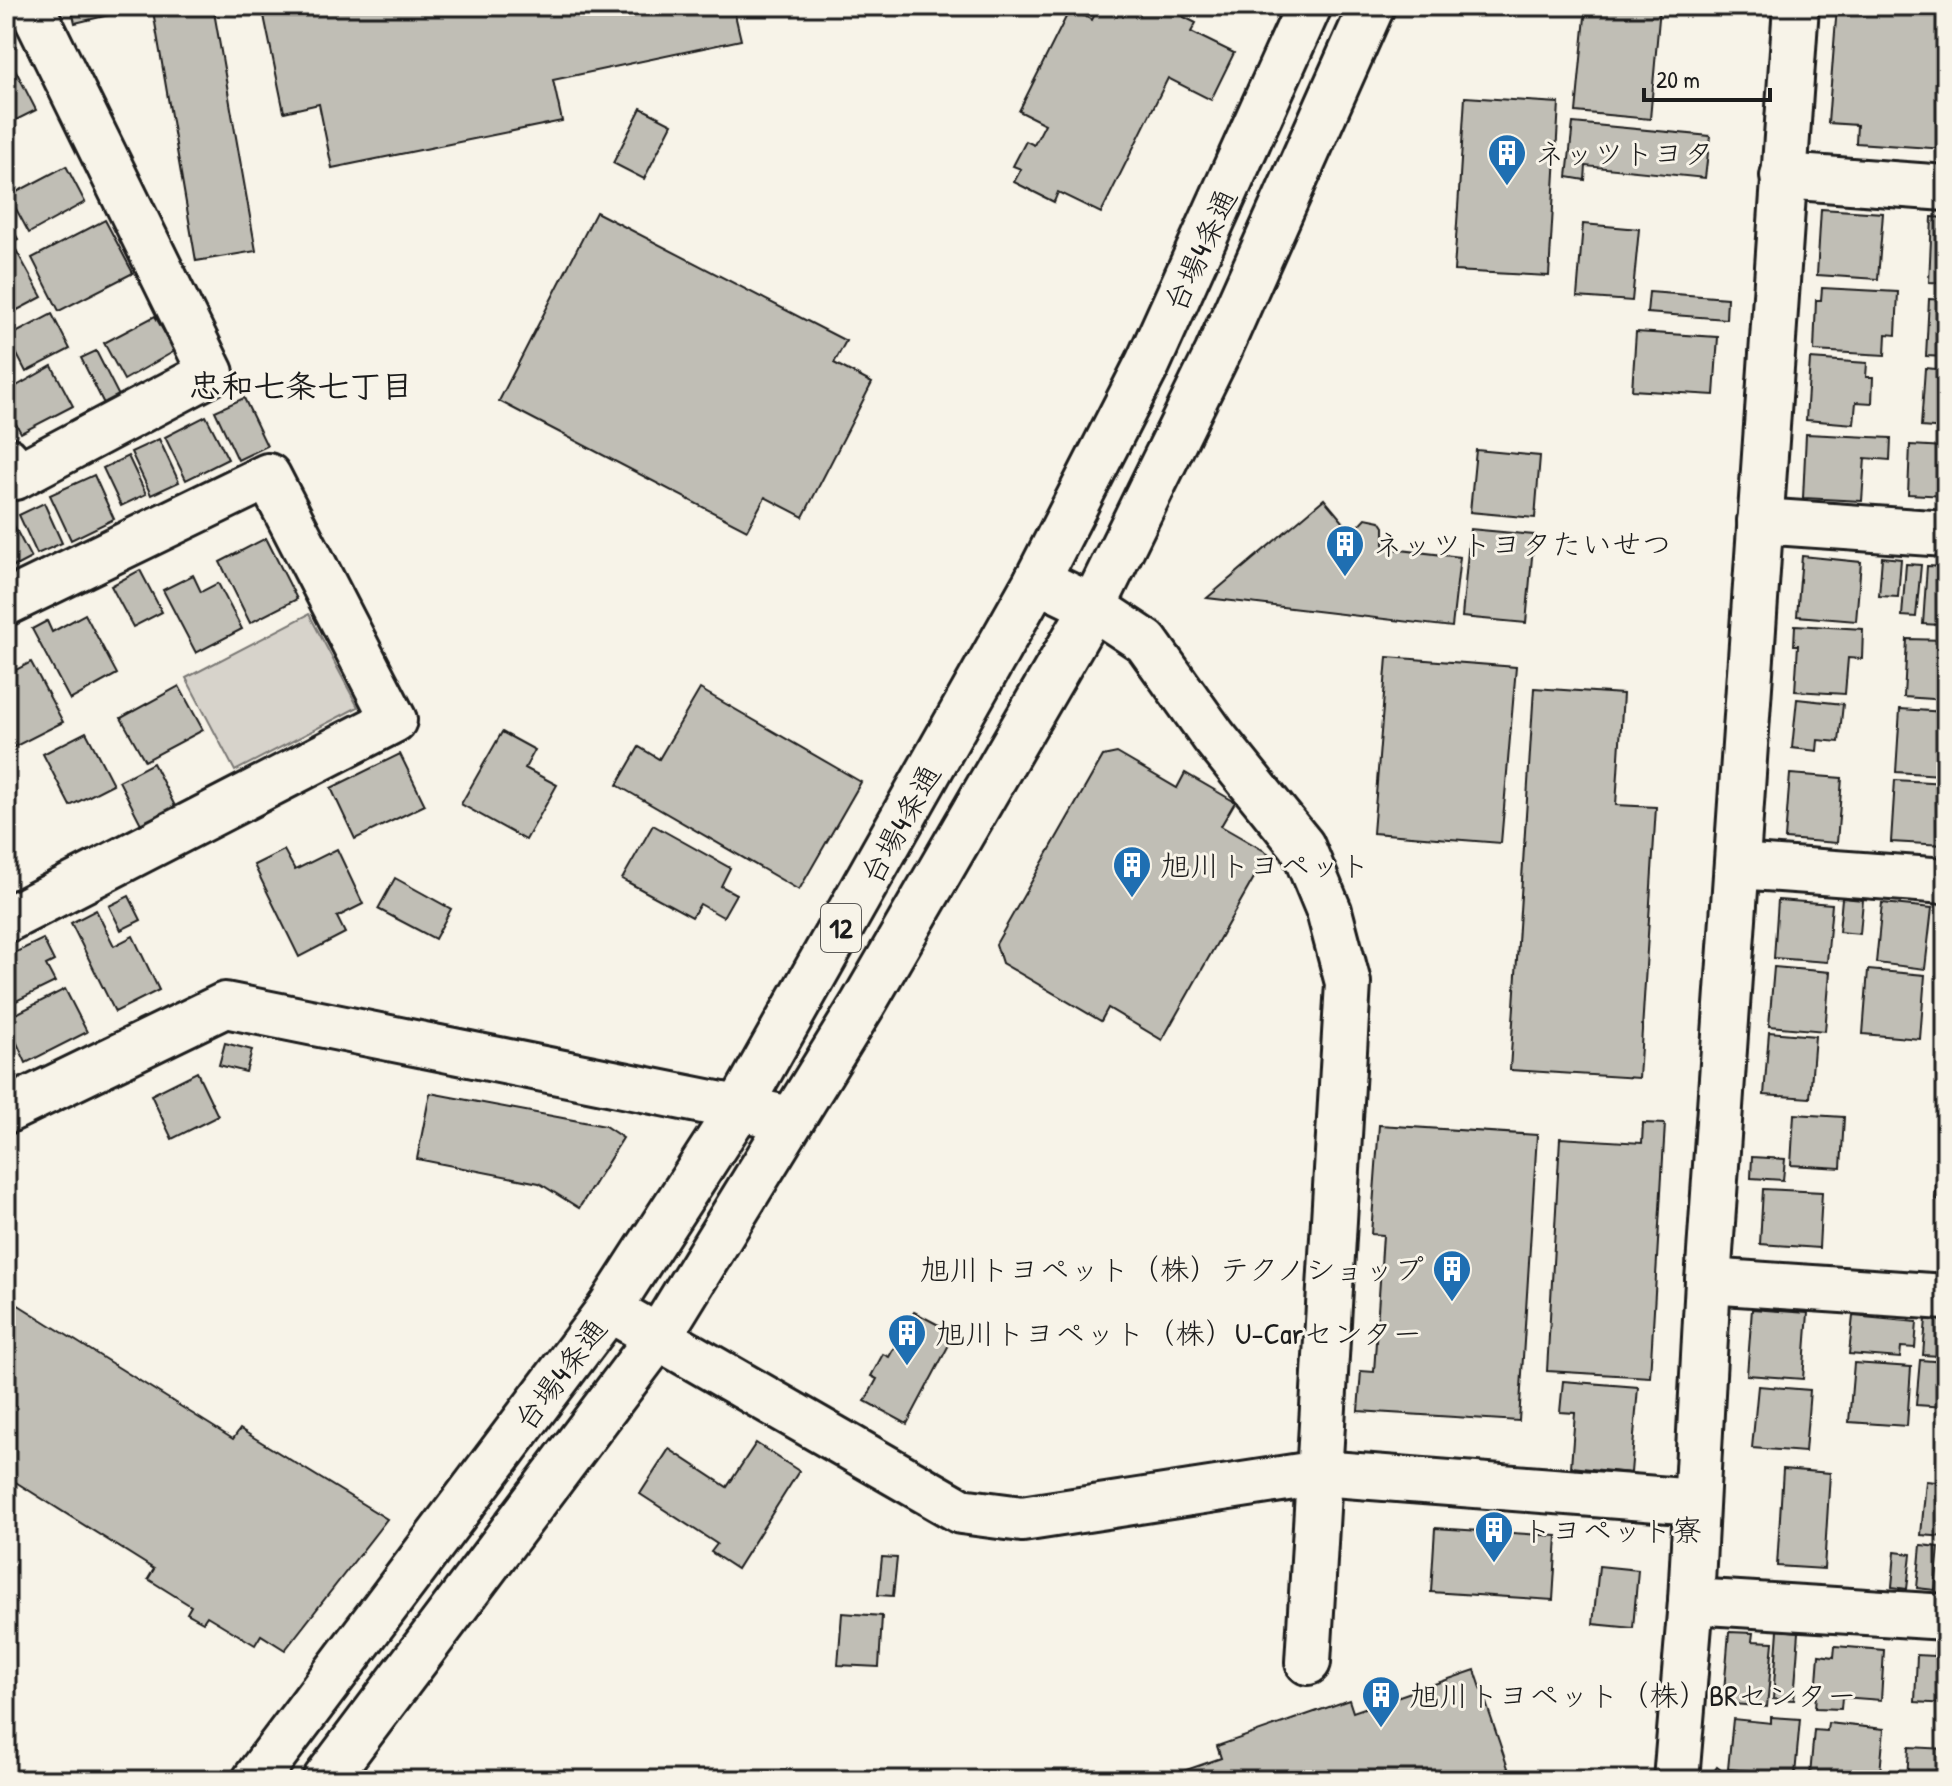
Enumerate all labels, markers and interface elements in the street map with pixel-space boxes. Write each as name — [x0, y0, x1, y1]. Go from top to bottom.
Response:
scale bar — [1644, 52, 1770, 102]
text: 20 m — [1656, 63, 1700, 95]
building icon: ネッツトヨタ — [1486, 132, 1528, 187]
place label: ネッツトヨタ — [1535, 133, 1714, 173]
street label: 台場4条通 — [1154, 182, 1246, 318]
district label: 忠和七条七丁目 — [189, 364, 413, 407]
building icon: ネッツトヨタたいせつ — [1324, 523, 1366, 578]
place label: ネッツトヨタたいせつ — [1373, 524, 1672, 564]
street label: 台場4条通 — [851, 757, 949, 891]
building icon: 旭川トヨペット — [1111, 844, 1153, 899]
place label: 旭川トヨペット — [1160, 845, 1370, 885]
road number: 12 — [821, 904, 861, 952]
building icon: 旭川トヨペット（株）テクノショップ — [1431, 1248, 1473, 1303]
place label: 旭川トヨペット（株）テクノショップ — [919, 1249, 1424, 1289]
street label: 台場4条通 — [505, 1310, 615, 1438]
building icon: 旭川トヨペット（株）U-Carセンター — [886, 1312, 928, 1367]
place label: 旭川トヨペット（株）U-Carセンター — [935, 1313, 1422, 1353]
building icon: トヨペット寮 — [1473, 1509, 1515, 1564]
place label: トヨペット寮 — [1522, 1510, 1702, 1550]
building icon: 旭川トヨペット（株）BRセンター — [1360, 1674, 1402, 1729]
place label: 旭川トヨペット（株）BRセンター — [1409, 1675, 1857, 1715]

